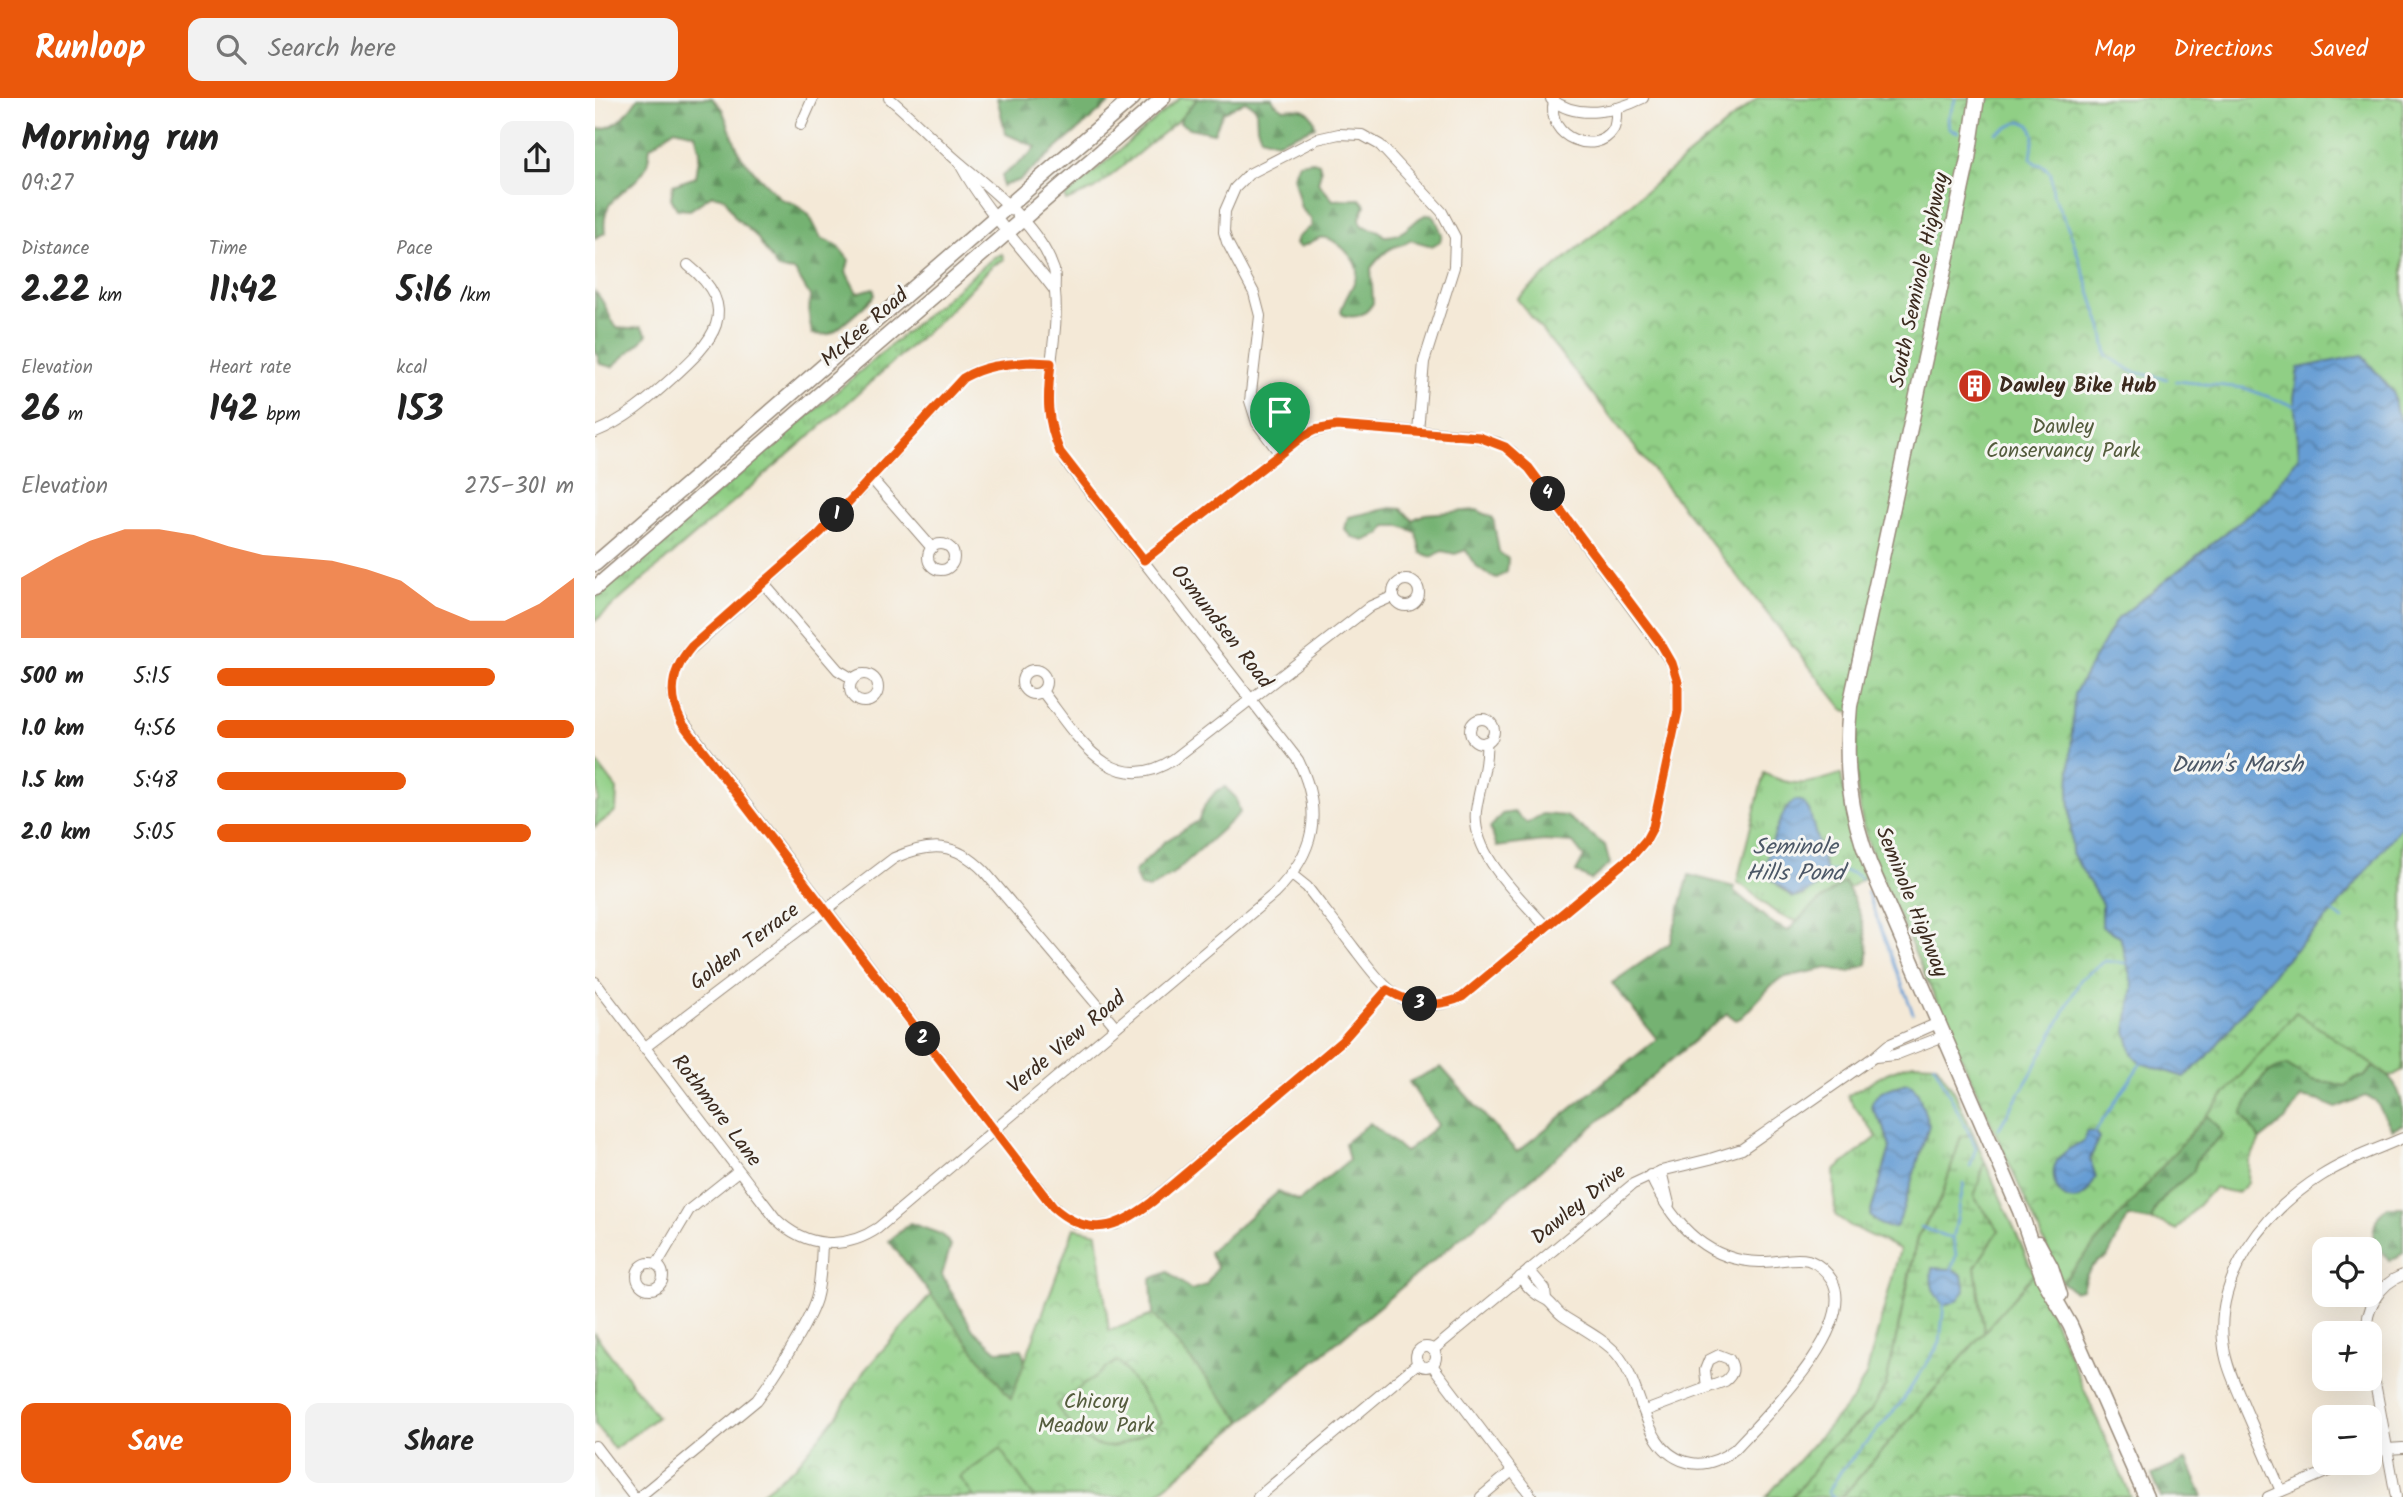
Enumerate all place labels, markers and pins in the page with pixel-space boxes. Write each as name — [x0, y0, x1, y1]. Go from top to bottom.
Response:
building icon: Dawley Bike Hub — [1956, 367, 1994, 405]
place label: Dawley Bike Hub — [1999, 370, 2157, 403]
pin — [1250, 382, 1310, 454]
pin: 4 — [1531, 476, 1565, 512]
pin: 1 — [819, 498, 855, 532]
pin: 3 — [1403, 986, 1437, 1021]
pin: 2 — [905, 1021, 941, 1056]

